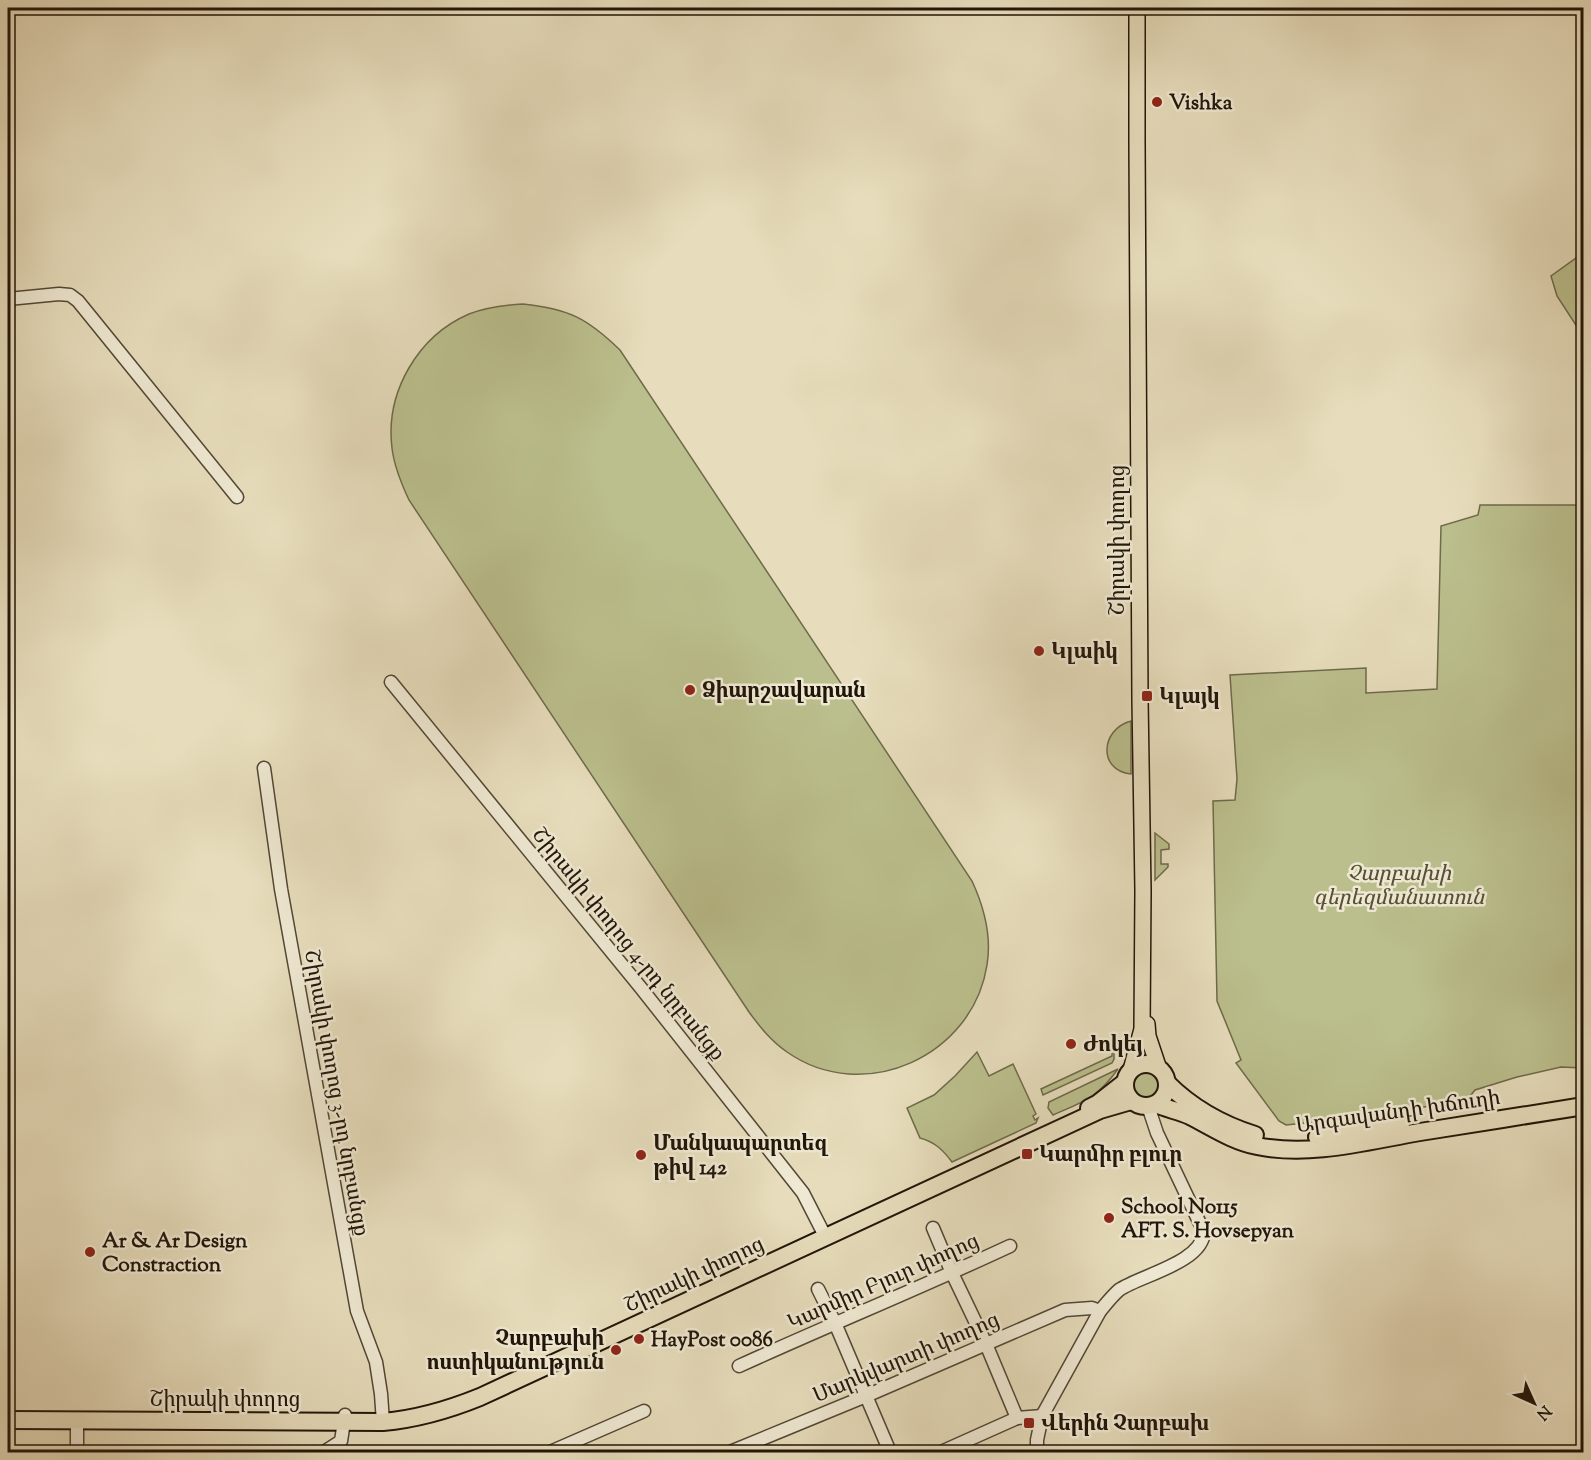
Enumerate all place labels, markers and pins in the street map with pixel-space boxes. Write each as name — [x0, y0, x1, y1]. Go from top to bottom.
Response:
place label: Vishka — [1169, 89, 1233, 119]
marker: Vishka — [1150, 95, 1164, 109]
place label: Կլաիկ — [1051, 638, 1118, 668]
marker: Կլաիկ — [1032, 644, 1046, 658]
place label: Ձիարշավարան — [702, 677, 866, 707]
marker: Ձիարշավարան — [683, 683, 697, 697]
place label: Կլայկ — [1159, 683, 1220, 713]
marker: Կլայկ — [1140, 689, 1154, 703]
place label: Ժոկեյ — [1083, 1031, 1142, 1061]
marker: Ժոկեյ — [1064, 1037, 1078, 1051]
place label: Մանկապարտեզ թիվ 142 — [653, 1130, 828, 1184]
place label: Կարմիր բլուր — [1039, 1141, 1182, 1171]
marker: Կարմիր բլուր — [1020, 1147, 1034, 1161]
marker: Մանկապարտեզ թիվ 142 — [634, 1148, 648, 1162]
place label: School No115 AFT. S. Hovsepyan — [1121, 1193, 1295, 1247]
marker: School No115 AFT. S. Hovsepyan — [1102, 1211, 1116, 1225]
place label: Ar & Ar Design Constraction — [102, 1227, 248, 1281]
marker: Ar & Ar Design Constraction — [83, 1245, 97, 1259]
place label: Չարբախի ոստիկանություն — [427, 1325, 604, 1379]
place label: HayPost 0086 — [651, 1326, 773, 1356]
marker: HayPost 0086 — [632, 1332, 646, 1346]
marker: Չարբախի ոստիկանություն — [609, 1343, 623, 1357]
place label: Վերին Չարբախ — [1041, 1410, 1209, 1440]
marker: Վերին Չարբախ — [1022, 1416, 1036, 1430]

